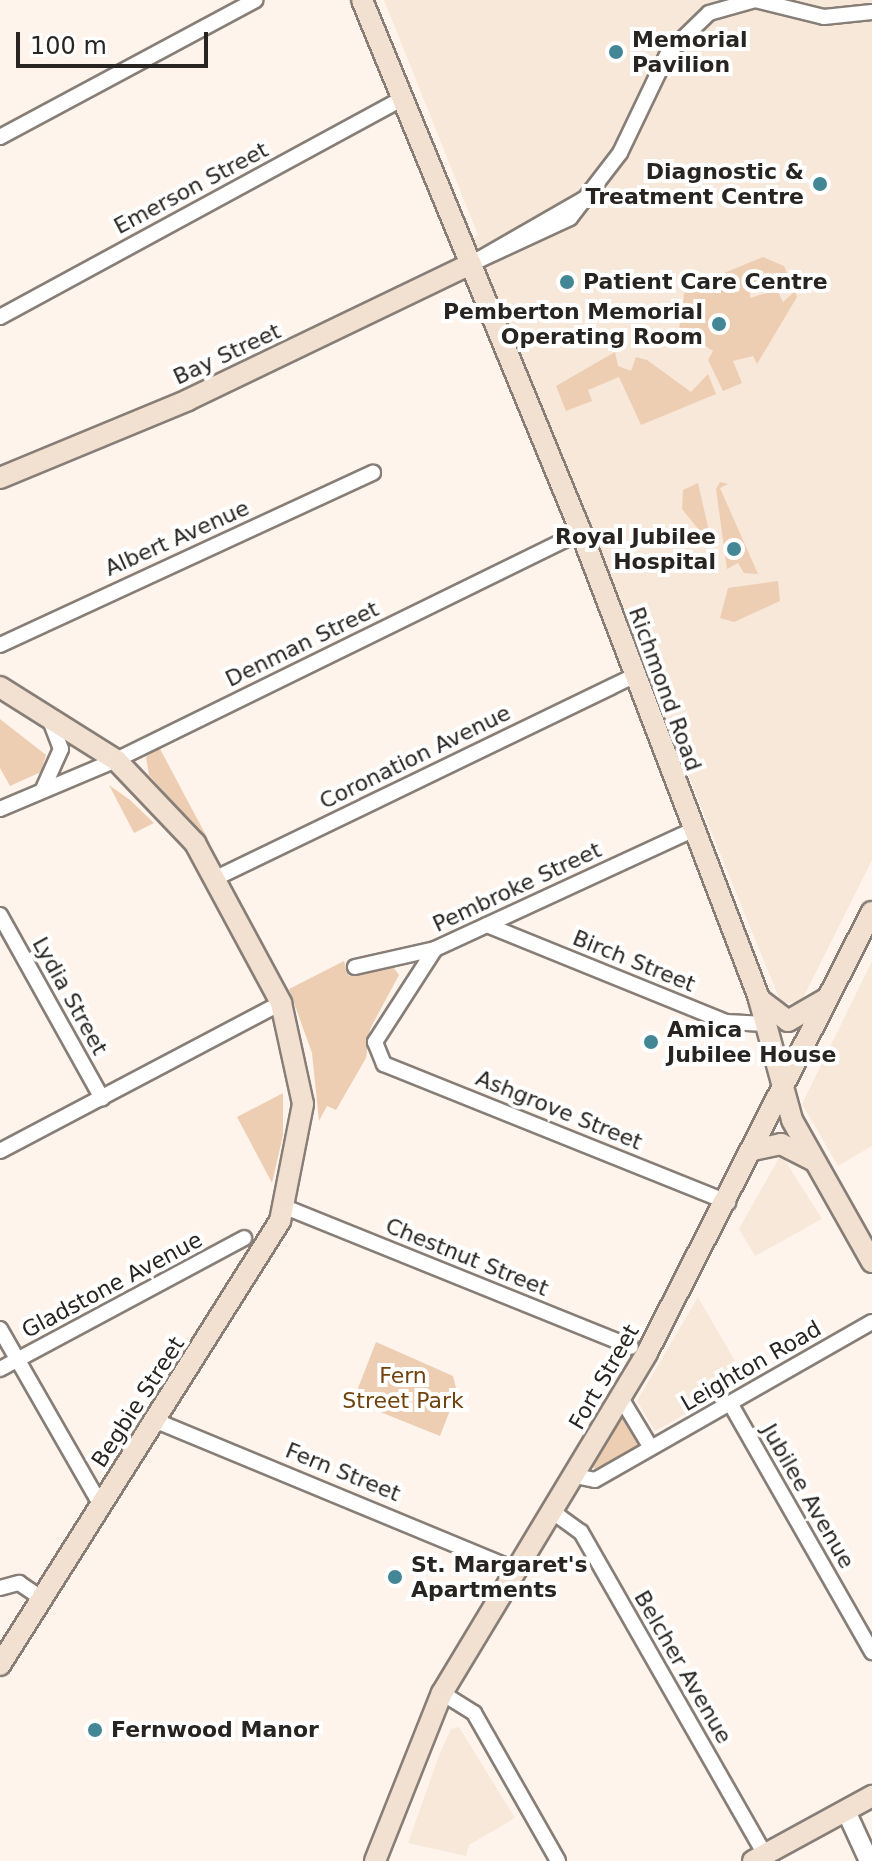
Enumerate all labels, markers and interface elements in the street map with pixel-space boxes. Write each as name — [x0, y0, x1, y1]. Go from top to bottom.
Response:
scale bar — [20, 16, 212, 66]
place label: Memorial Pavilion — [632, 26, 748, 78]
text: 100 m — [30, 32, 107, 60]
marker: Memorial Pavilion — [607, 43, 625, 61]
street label: Emerson Street — [109, 136, 273, 240]
place label: Diagnostic & Treatment Centre — [586, 158, 804, 210]
marker: Diagnostic & Treatment Centre — [811, 175, 829, 193]
place label: Patient Care Centre — [583, 269, 828, 295]
marker: Patient Care Centre — [558, 273, 576, 291]
place label: Pemberton Memorial Operating Room — [443, 298, 703, 350]
marker: Pemberton Memorial Operating Room — [710, 315, 728, 333]
street label: Bay Street — [169, 318, 285, 390]
street label: Albert Avenue — [101, 494, 253, 582]
place label: Royal Jubilee Hospital — [555, 523, 716, 574]
marker: Royal Jubilee Hospital — [723, 538, 745, 560]
street label: Denman Street — [221, 596, 383, 692]
street label: Richmond Road — [623, 603, 707, 775]
street label: Coronation Avenue — [315, 699, 515, 815]
street label: Pembroke Street — [429, 836, 605, 938]
street label: Birch Street — [569, 924, 699, 998]
street label: Lydia Street — [27, 932, 113, 1060]
place label: Amica Jubilee House — [667, 1016, 836, 1068]
marker: Amica Jubilee House — [642, 1033, 660, 1051]
street label: Ashgrove Street — [472, 1065, 646, 1155]
street label: Chestnut Street — [382, 1212, 552, 1302]
street label: Gladstone Avenue — [17, 1226, 207, 1344]
street label: Leighton Road — [676, 1315, 826, 1417]
street label: Fort Street — [563, 1320, 645, 1434]
street label: Begbie Street — [86, 1332, 190, 1472]
park label: Fern Street Park — [342, 1362, 464, 1414]
street label: Jubilee Avenue — [756, 1419, 860, 1573]
street label: Fern Street — [282, 1437, 404, 1507]
place label: St. Margaret's Apartments — [411, 1551, 588, 1602]
marker: St. Margaret's Apartments — [386, 1568, 404, 1586]
street label: Belcher Avenue — [629, 1586, 737, 1748]
place label: Fernwood Manor — [111, 1717, 319, 1743]
marker: Fernwood Manor — [86, 1721, 104, 1739]

